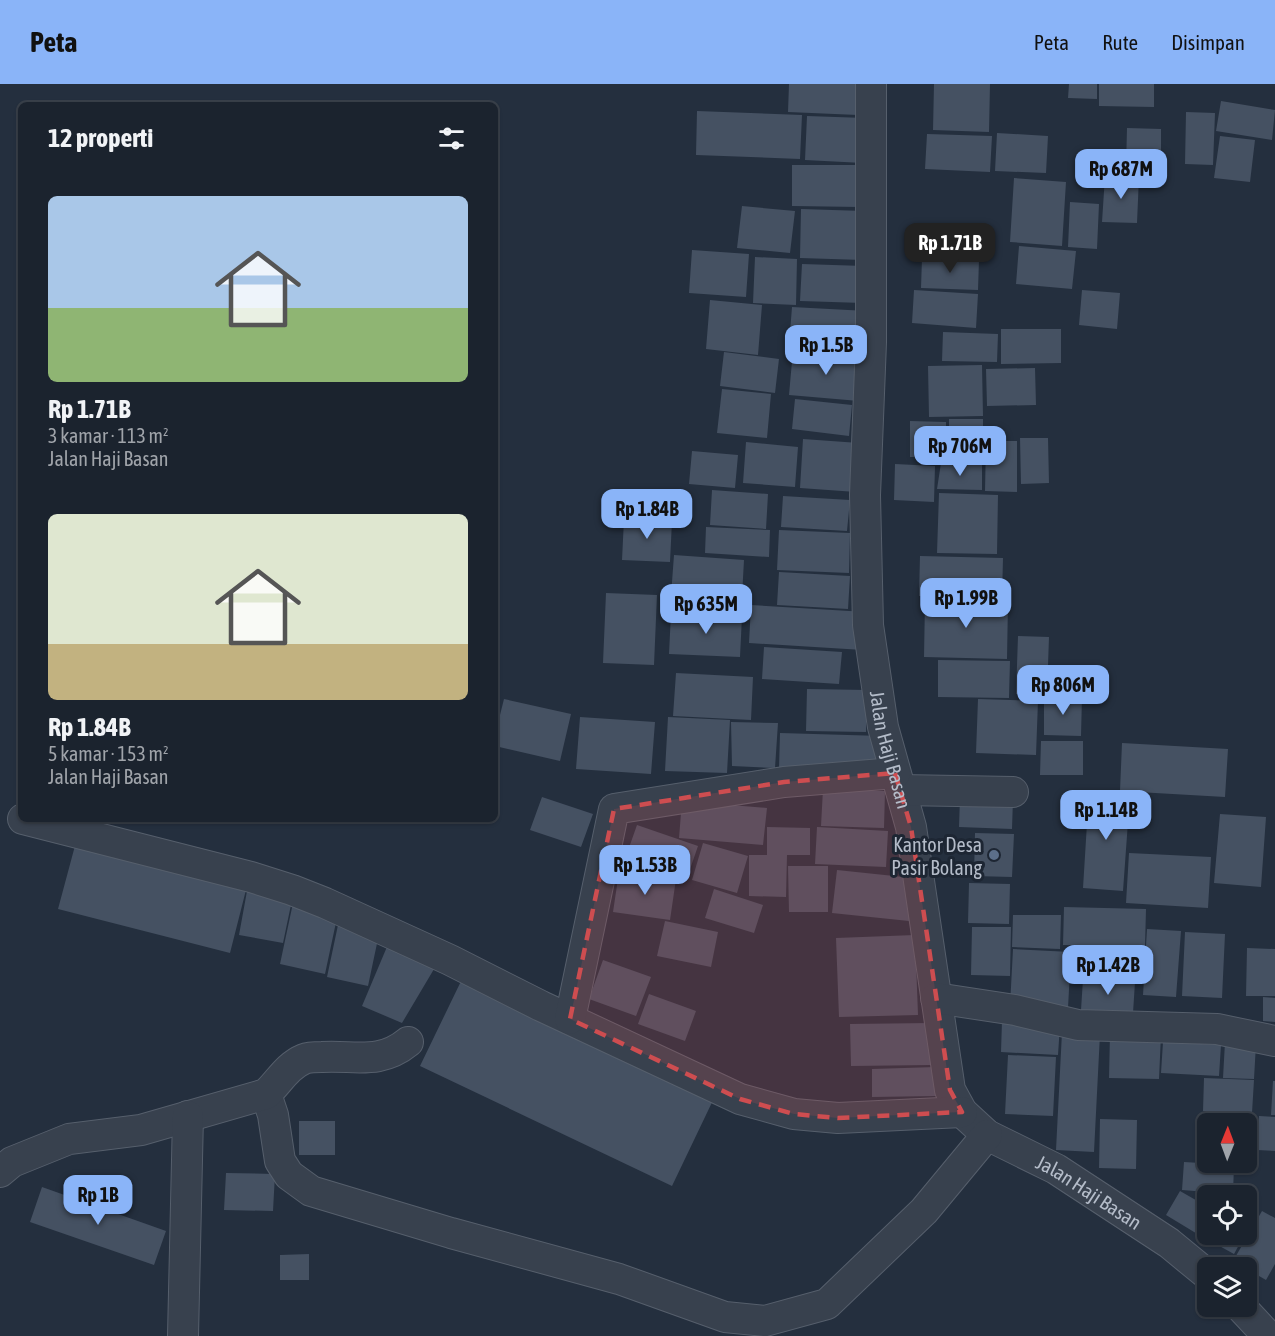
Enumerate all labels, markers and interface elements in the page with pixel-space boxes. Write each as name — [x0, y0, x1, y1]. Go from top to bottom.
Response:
text: Peta — [30, 26, 77, 58]
text: Peta — [1034, 30, 1069, 54]
text: Rute — [1102, 30, 1138, 54]
text: Disimpan — [1171, 30, 1245, 54]
icon: filters — [435, 122, 468, 155]
text: 12 properti — [48, 123, 153, 153]
pin: Rp 687M — [1066, 149, 1176, 200]
text: Rp 687M — [1089, 157, 1153, 180]
pin: Rp 1.71B — [888, 223, 1012, 274]
text: Rp 1.71B — [918, 231, 982, 254]
icon: home — [204, 235, 312, 343]
pin: Rp 1.5B — [771, 325, 881, 376]
text: Rp 1.5B — [799, 333, 853, 356]
text: Rp 1.71B — [48, 394, 131, 424]
text: 3 kamar · 113 m² — [48, 424, 169, 447]
pin: Rp 706M — [905, 426, 1015, 477]
text: Rp 706M — [928, 434, 992, 457]
text: Jalan Haji Basan — [48, 447, 168, 470]
pin: Rp 1.84B — [585, 489, 709, 540]
text: Rp 1.84B — [615, 497, 679, 520]
icon: home — [204, 553, 312, 661]
pin: Rp 1.99B — [904, 578, 1028, 629]
pin: Rp 635M — [651, 584, 761, 635]
text: Rp 1.99B — [934, 586, 998, 609]
text: Rp 635M — [674, 592, 738, 615]
pin: Rp 806M — [1008, 665, 1118, 716]
text: Rp 806M — [1031, 673, 1095, 696]
street label: Jalan Haji Basan — [866, 689, 917, 811]
text: Rp 1.84B — [48, 712, 131, 742]
text: 5 kamar · 153 m² — [48, 742, 169, 765]
text: Jalan Haji Basan — [48, 765, 168, 788]
pin: Rp 1.14B — [1044, 790, 1168, 841]
text: Rp 1.14B — [1074, 798, 1138, 821]
place label: Kantor Desa Pasir Bolang — [891, 833, 982, 879]
pin: Rp 1.53B — [583, 845, 707, 896]
marker: Kantor Desa Pasir Bolang — [987, 848, 1001, 862]
text: Rp 1.53B — [613, 853, 677, 876]
pin: Rp 1.42B — [1046, 945, 1170, 996]
text: Rp 1.42B — [1076, 953, 1140, 976]
north arrow — [1197, 1113, 1257, 1173]
map controls — [1197, 1113, 1257, 1317]
street label: Jalan Haji Basan — [1033, 1150, 1146, 1234]
pin: Rp 1B — [56, 1175, 140, 1226]
text: Rp 1B — [77, 1183, 119, 1206]
button: locate — [1197, 1185, 1257, 1245]
button: layers — [1197, 1257, 1257, 1317]

